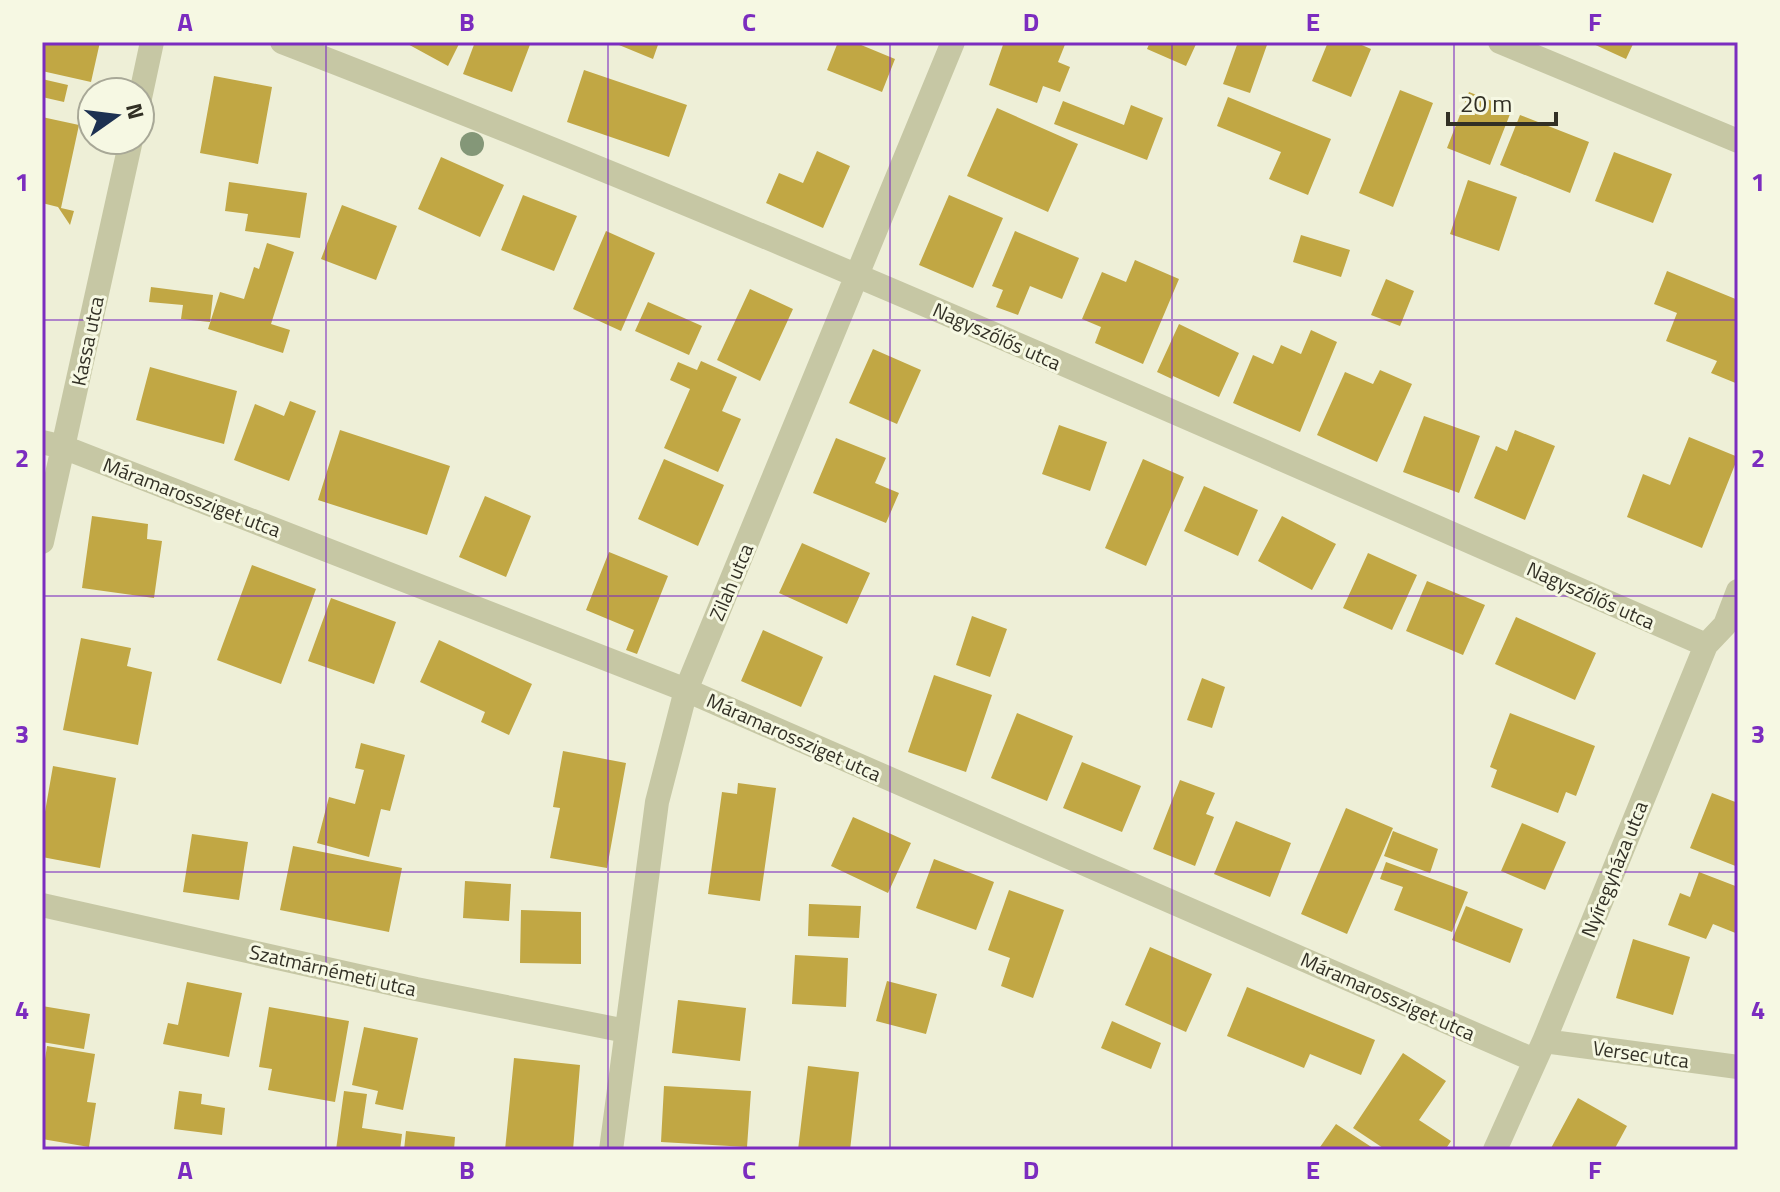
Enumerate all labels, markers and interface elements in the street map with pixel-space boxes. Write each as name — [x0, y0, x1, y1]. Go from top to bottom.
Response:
text: A — [177, 2, 193, 41]
text: B — [459, 2, 475, 41]
text: C — [742, 2, 756, 41]
text: D — [1023, 2, 1039, 41]
text: E — [1306, 2, 1320, 41]
text: F — [1588, 2, 1602, 41]
north arrow — [76, 76, 156, 156]
scale bar — [1448, 76, 1556, 126]
text: 20 m — [1460, 85, 1512, 121]
text: N — [117, 100, 154, 123]
text: 1 — [15, 162, 29, 201]
text: 1 — [1751, 162, 1765, 201]
street label: Kassa utca — [62, 293, 112, 389]
street label: Nagyszőlős utca — [928, 294, 1066, 378]
text: 2 — [15, 438, 29, 477]
text: 2 — [1751, 438, 1765, 477]
street label: Máramarossziget utca — [99, 449, 285, 545]
street label: Zilah utca — [701, 539, 761, 625]
street label: Nagyszőlős utca — [1522, 553, 1660, 637]
street label: Máramarossziget utca — [702, 685, 886, 789]
text: 3 — [15, 714, 29, 753]
text: 3 — [1751, 714, 1765, 753]
street label: Nyíregyháza utca — [1572, 796, 1656, 942]
street label: Szatmárnémeti utca — [247, 936, 419, 1004]
street label: Máramarossziget utca — [1296, 944, 1480, 1048]
text: 4 — [15, 990, 29, 1029]
text: 4 — [1751, 990, 1765, 1029]
street label: Versec utca — [1591, 1032, 1691, 1076]
text: A — [177, 1150, 193, 1189]
text: B — [459, 1150, 475, 1189]
text: C — [742, 1150, 756, 1189]
text: D — [1023, 1150, 1039, 1189]
text: E — [1306, 1150, 1320, 1189]
text: F — [1588, 1150, 1602, 1189]

